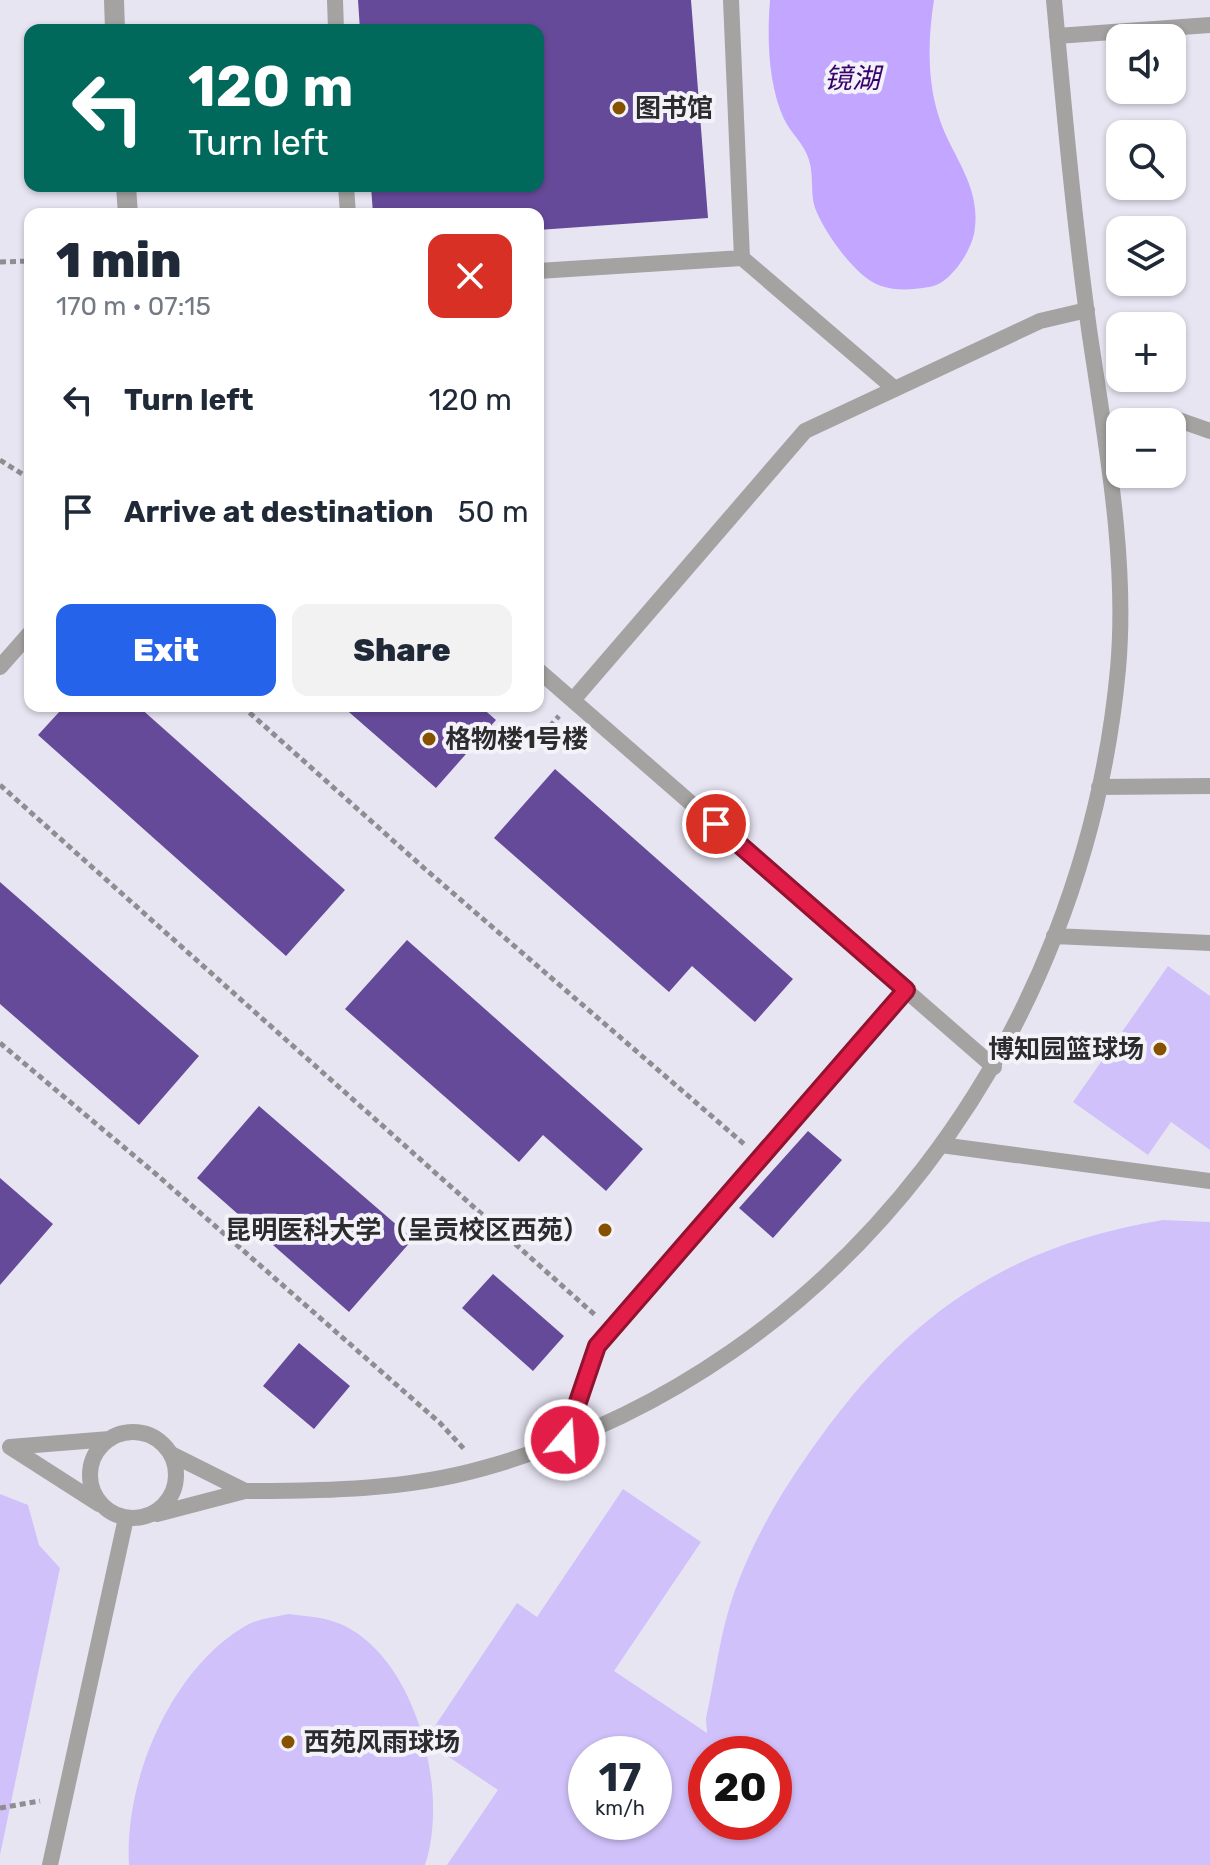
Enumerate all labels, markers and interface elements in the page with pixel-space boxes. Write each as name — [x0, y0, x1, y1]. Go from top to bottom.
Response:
map controls — [1106, 24, 1186, 488]
button: sound — [1106, 24, 1186, 104]
text: 120 m — [188, 54, 354, 120]
icon: left — [56, 56, 160, 160]
water label: 镜湖 — [824, 62, 884, 95]
place label: 图书馆 — [635, 93, 713, 124]
marker: 图书馆 — [610, 99, 628, 117]
button: search — [1106, 120, 1186, 200]
text: Turn left — [188, 121, 329, 164]
button: layers — [1106, 216, 1186, 296]
text: 1 min — [56, 232, 182, 289]
button: close — [428, 234, 512, 318]
text: 170 m · 07:15 — [56, 291, 211, 322]
button: + — [1106, 312, 1186, 392]
icon: left — [56, 378, 100, 422]
text: Turn left — [124, 382, 254, 418]
text: 120 m — [428, 382, 512, 418]
button: − — [1106, 408, 1186, 488]
icon: arrive — [56, 490, 100, 534]
text: Arrive at destination — [124, 494, 434, 530]
text: 50 m — [458, 494, 529, 530]
button: Exit — [56, 604, 276, 696]
button: Share — [292, 604, 512, 696]
place label: 格物楼1号楼 — [445, 724, 588, 755]
marker: 格物楼1号楼 — [420, 730, 438, 748]
pin — [682, 790, 750, 858]
icon: arrive — [694, 802, 738, 846]
place label: 博知园篮球场 — [988, 1034, 1144, 1065]
marker: 博知园篮球场 — [1151, 1040, 1169, 1058]
place label: 昆明医科大学（呈贡校区西苑） — [225, 1215, 589, 1246]
marker: 昆明医科大学（呈贡校区西苑） — [596, 1221, 614, 1239]
position arrow — [523, 1398, 607, 1482]
place label: 西苑风雨球场 — [304, 1727, 460, 1758]
marker: 西苑风雨球场 — [279, 1733, 297, 1751]
speed limit sign: 20 — [688, 1736, 792, 1840]
text: 17 — [599, 1754, 641, 1801]
text: km/h — [595, 1796, 645, 1820]

